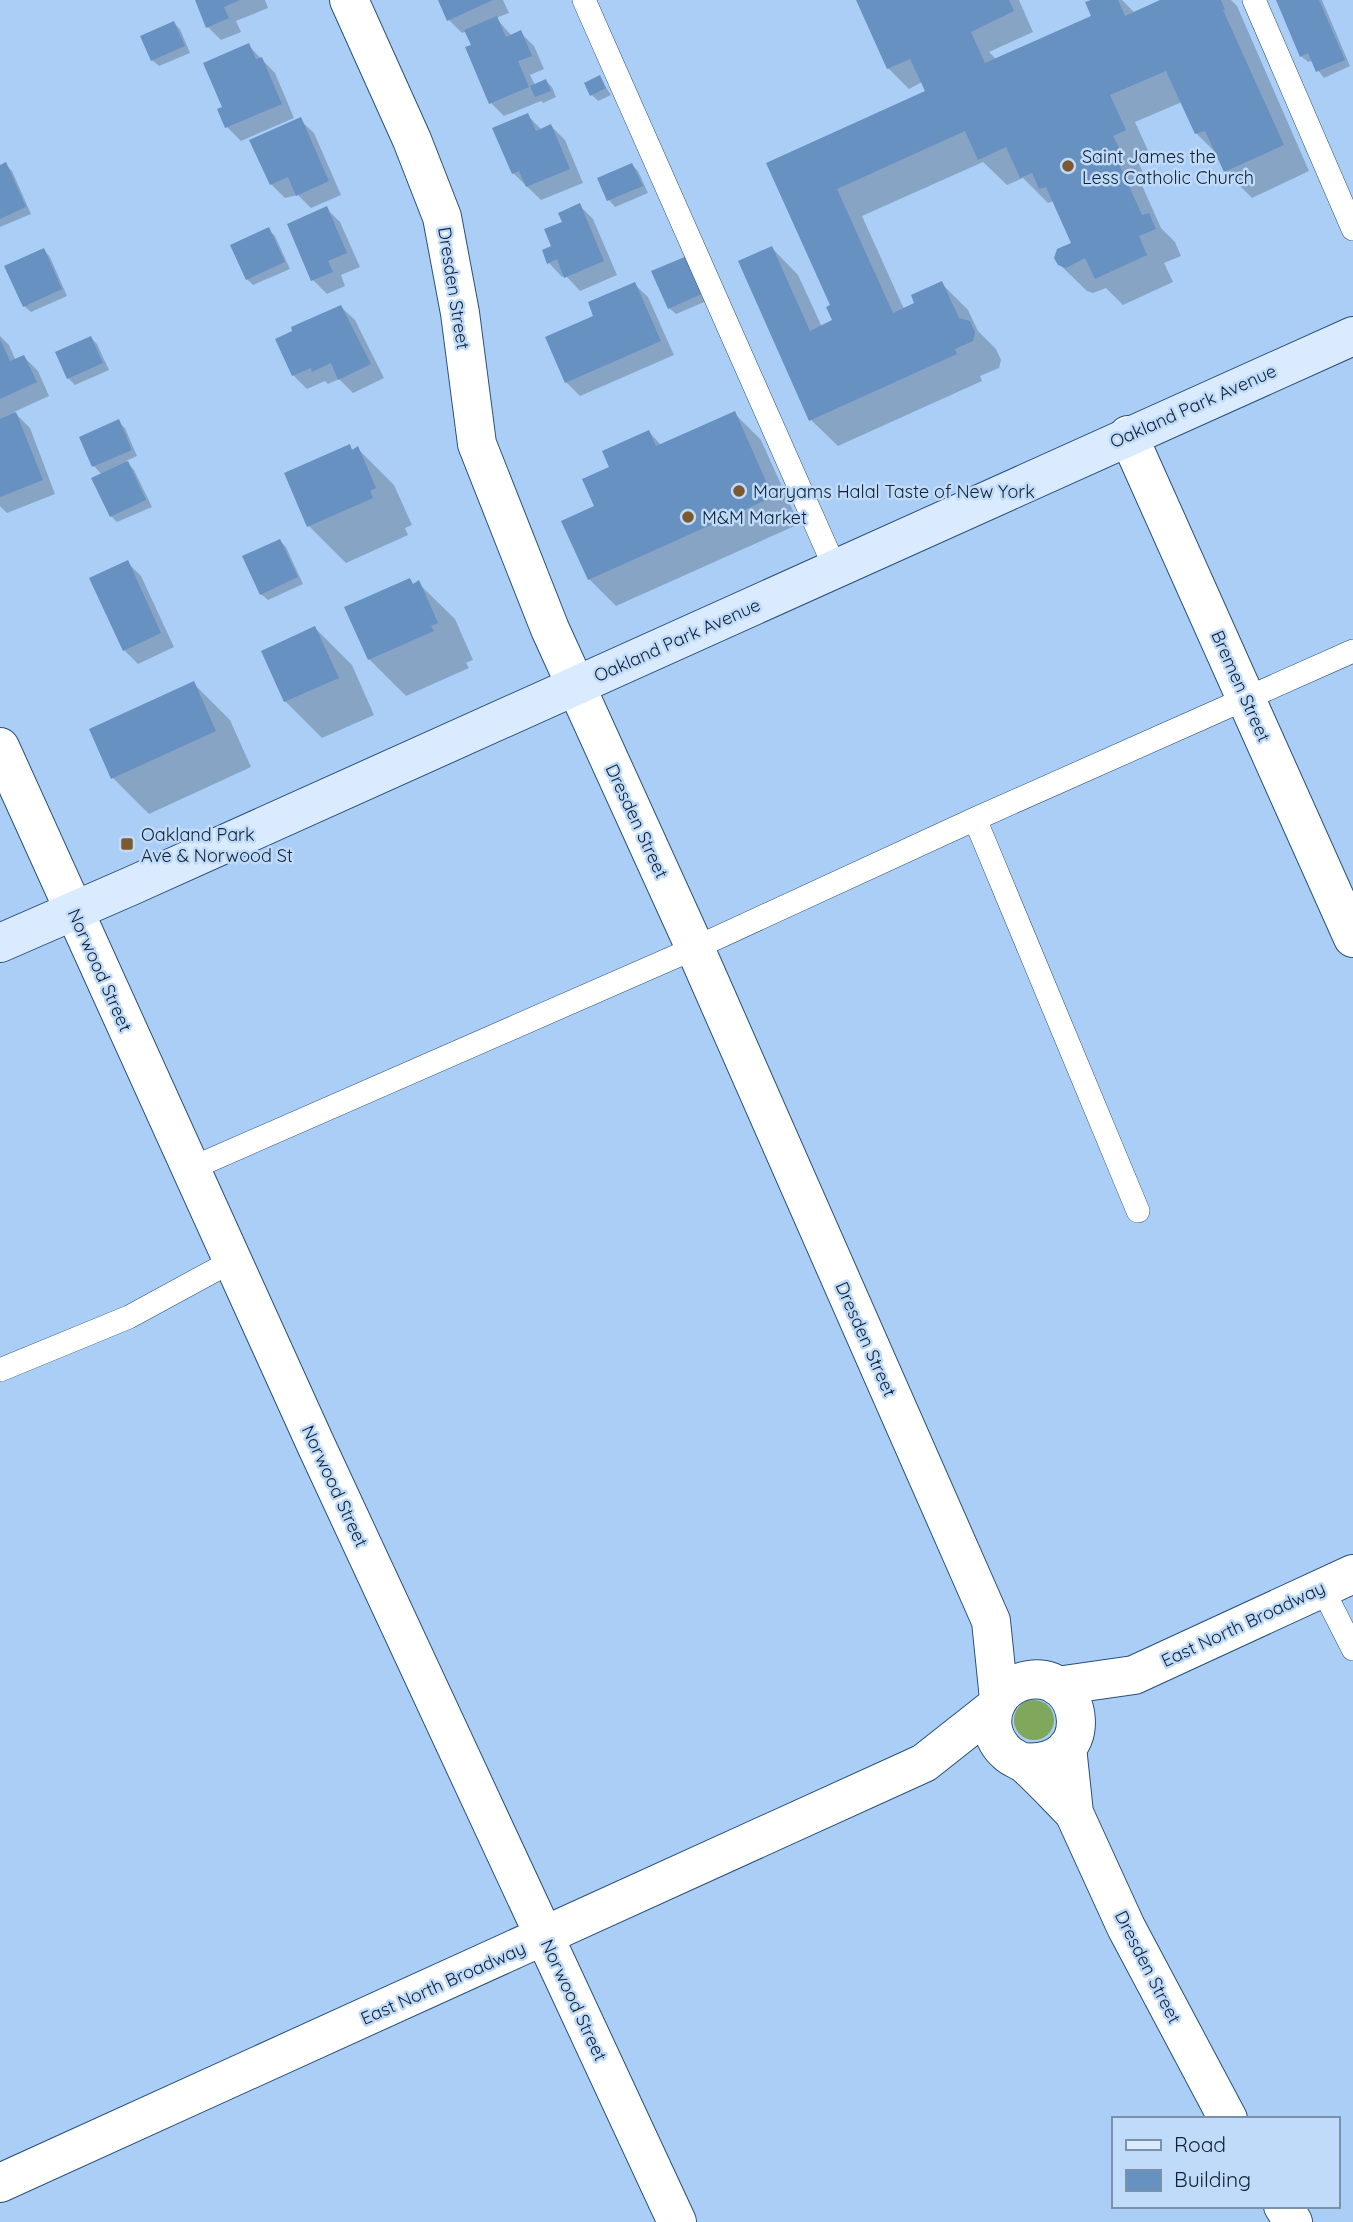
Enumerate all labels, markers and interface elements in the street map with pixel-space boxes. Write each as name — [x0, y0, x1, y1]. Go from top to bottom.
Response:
place label: Saint James the Less Catholic Church — [1082, 145, 1254, 189]
marker: Saint James the Less Catholic Church — [1060, 158, 1076, 174]
street label: Dresden Street — [433, 225, 475, 351]
street label: Oakland Park Avenue — [1106, 359, 1280, 453]
place label: Maryams Halal Taste of New York — [753, 480, 1035, 503]
marker: Maryams Halal Taste of New York — [731, 483, 747, 499]
place label: M&M Market — [702, 506, 807, 529]
marker: M&M Market — [680, 509, 696, 525]
street label: Oakland Park Avenue — [590, 593, 764, 687]
street label: Bremen Street — [1206, 627, 1276, 745]
street label: Dresden Street — [600, 760, 674, 882]
place label: Oakland Park Ave & Norwood St — [141, 823, 293, 867]
marker: Oakland Park Ave & Norwood St — [119, 836, 135, 852]
street label: Norwood Street — [63, 905, 137, 1035]
street label: Dresden Street — [830, 1278, 902, 1400]
street label: Norwood Street — [297, 1421, 373, 1551]
street label: East North Broadway — [1157, 1576, 1329, 1672]
street label: Dresden Street — [1110, 1907, 1186, 2027]
street label: Norwood Street — [536, 1935, 612, 2065]
street label: East North Broadway — [357, 1936, 529, 2030]
legend — [1112, 2117, 1339, 2208]
text: Road — [1174, 2131, 1226, 2157]
text: Building — [1174, 2166, 1251, 2192]

